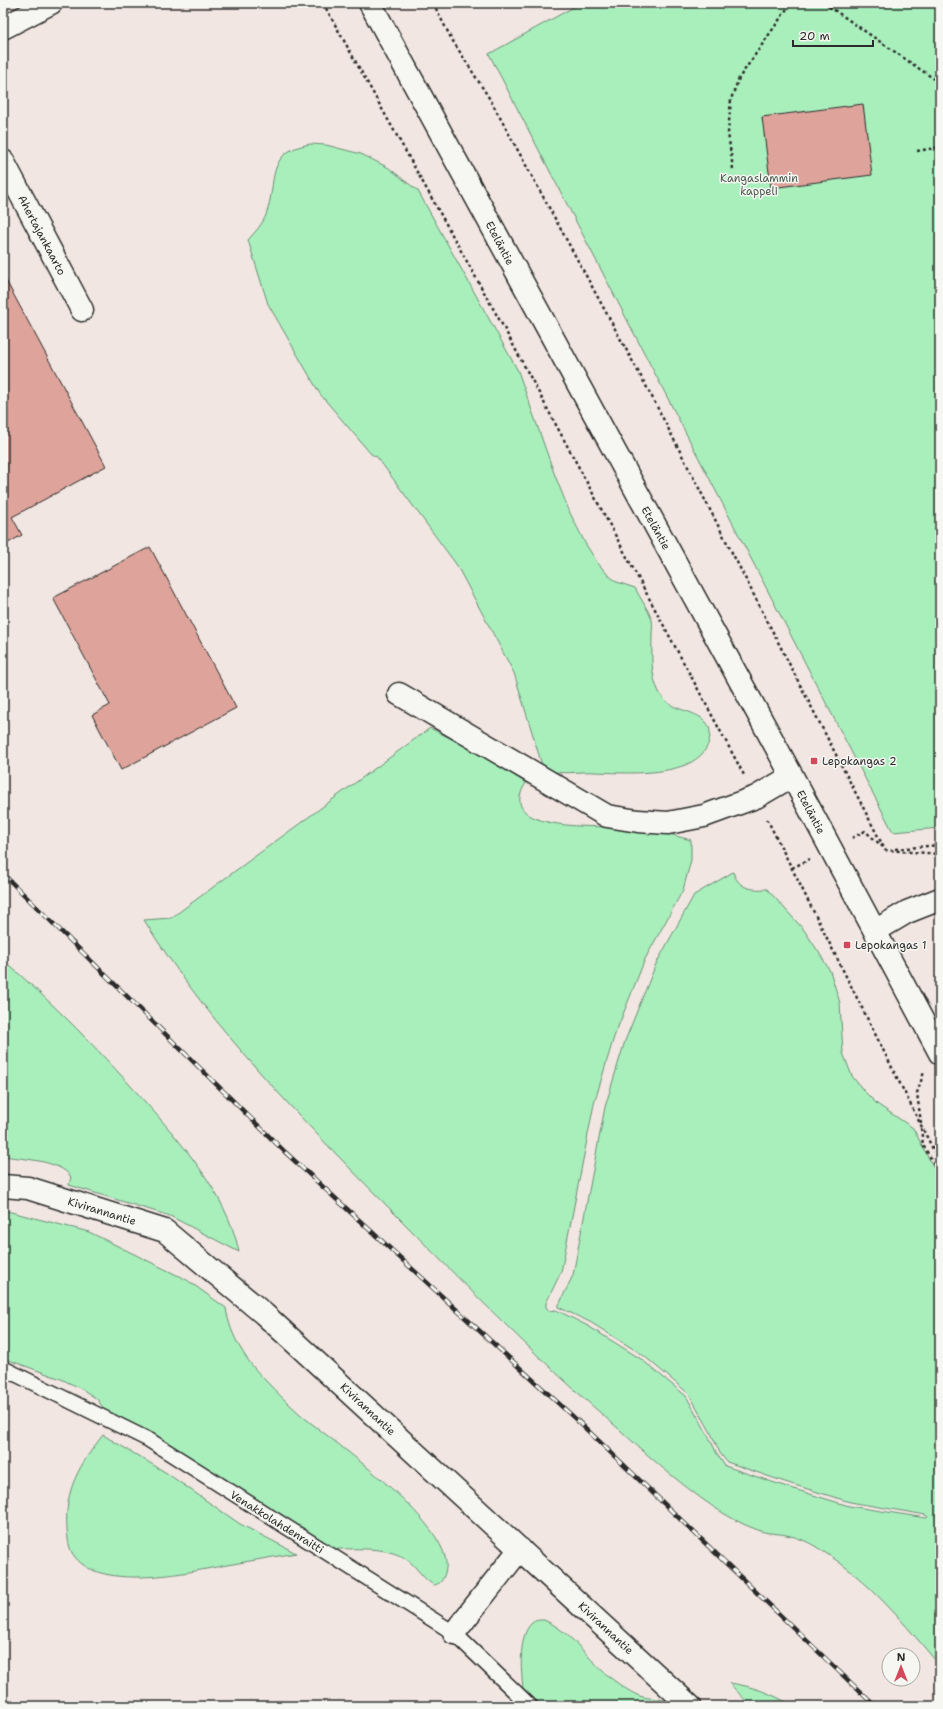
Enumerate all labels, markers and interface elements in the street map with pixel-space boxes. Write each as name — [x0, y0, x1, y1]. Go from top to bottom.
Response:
scale bar — [793, 22, 873, 48]
text: 20 m — [799, 28, 830, 44]
park label: Kangaslammin kappeli — [720, 171, 798, 199]
street label: Ahertajankaarto — [14, 193, 69, 278]
street label: Eteläntie — [482, 219, 517, 268]
street label: Eteläntie — [637, 504, 674, 553]
place label: Lepokangas 2 — [822, 754, 897, 769]
marker: Lepokangas 2 — [809, 756, 819, 766]
street label: Eteläntie — [793, 788, 828, 837]
place label: Lepokangas 1 — [855, 938, 927, 953]
marker: Lepokangas 1 — [842, 940, 852, 950]
street label: Kivirannantie — [66, 1194, 138, 1229]
street label: Kivirannantie — [337, 1380, 399, 1439]
street label: Venakkolahdenraitti — [227, 1488, 326, 1557]
street label: Kivirannantie — [575, 1599, 637, 1658]
north arrow — [881, 1647, 921, 1687]
text: N — [897, 1650, 906, 1665]

